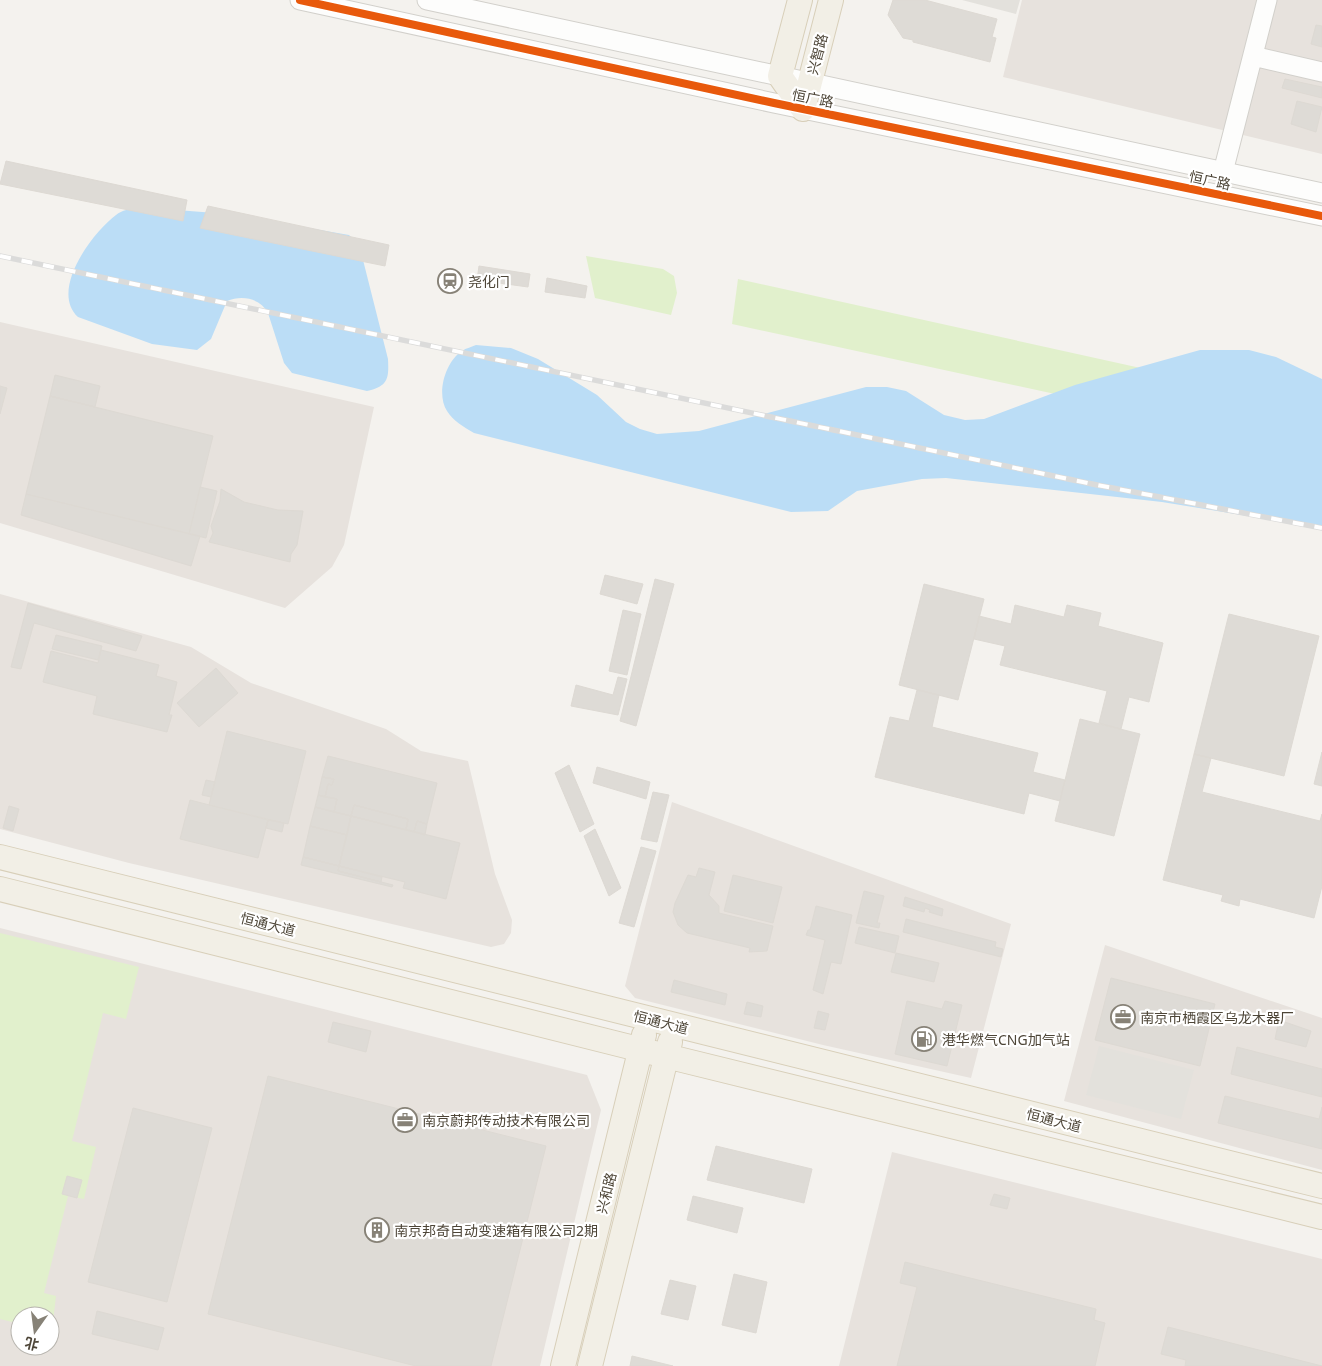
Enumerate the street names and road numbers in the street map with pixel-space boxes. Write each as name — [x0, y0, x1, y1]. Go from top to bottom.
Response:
street label: 兴智路 — [802, 31, 832, 77]
street label: 恒广路 — [791, 85, 835, 111]
street label: 恒广路 — [1187, 166, 1233, 194]
street label: 恒通大道 — [239, 908, 297, 940]
street label: 恒通大道 — [632, 1006, 690, 1038]
street label: 恒通大道 — [1025, 1104, 1083, 1136]
street label: 兴和路 — [592, 1170, 620, 1216]

